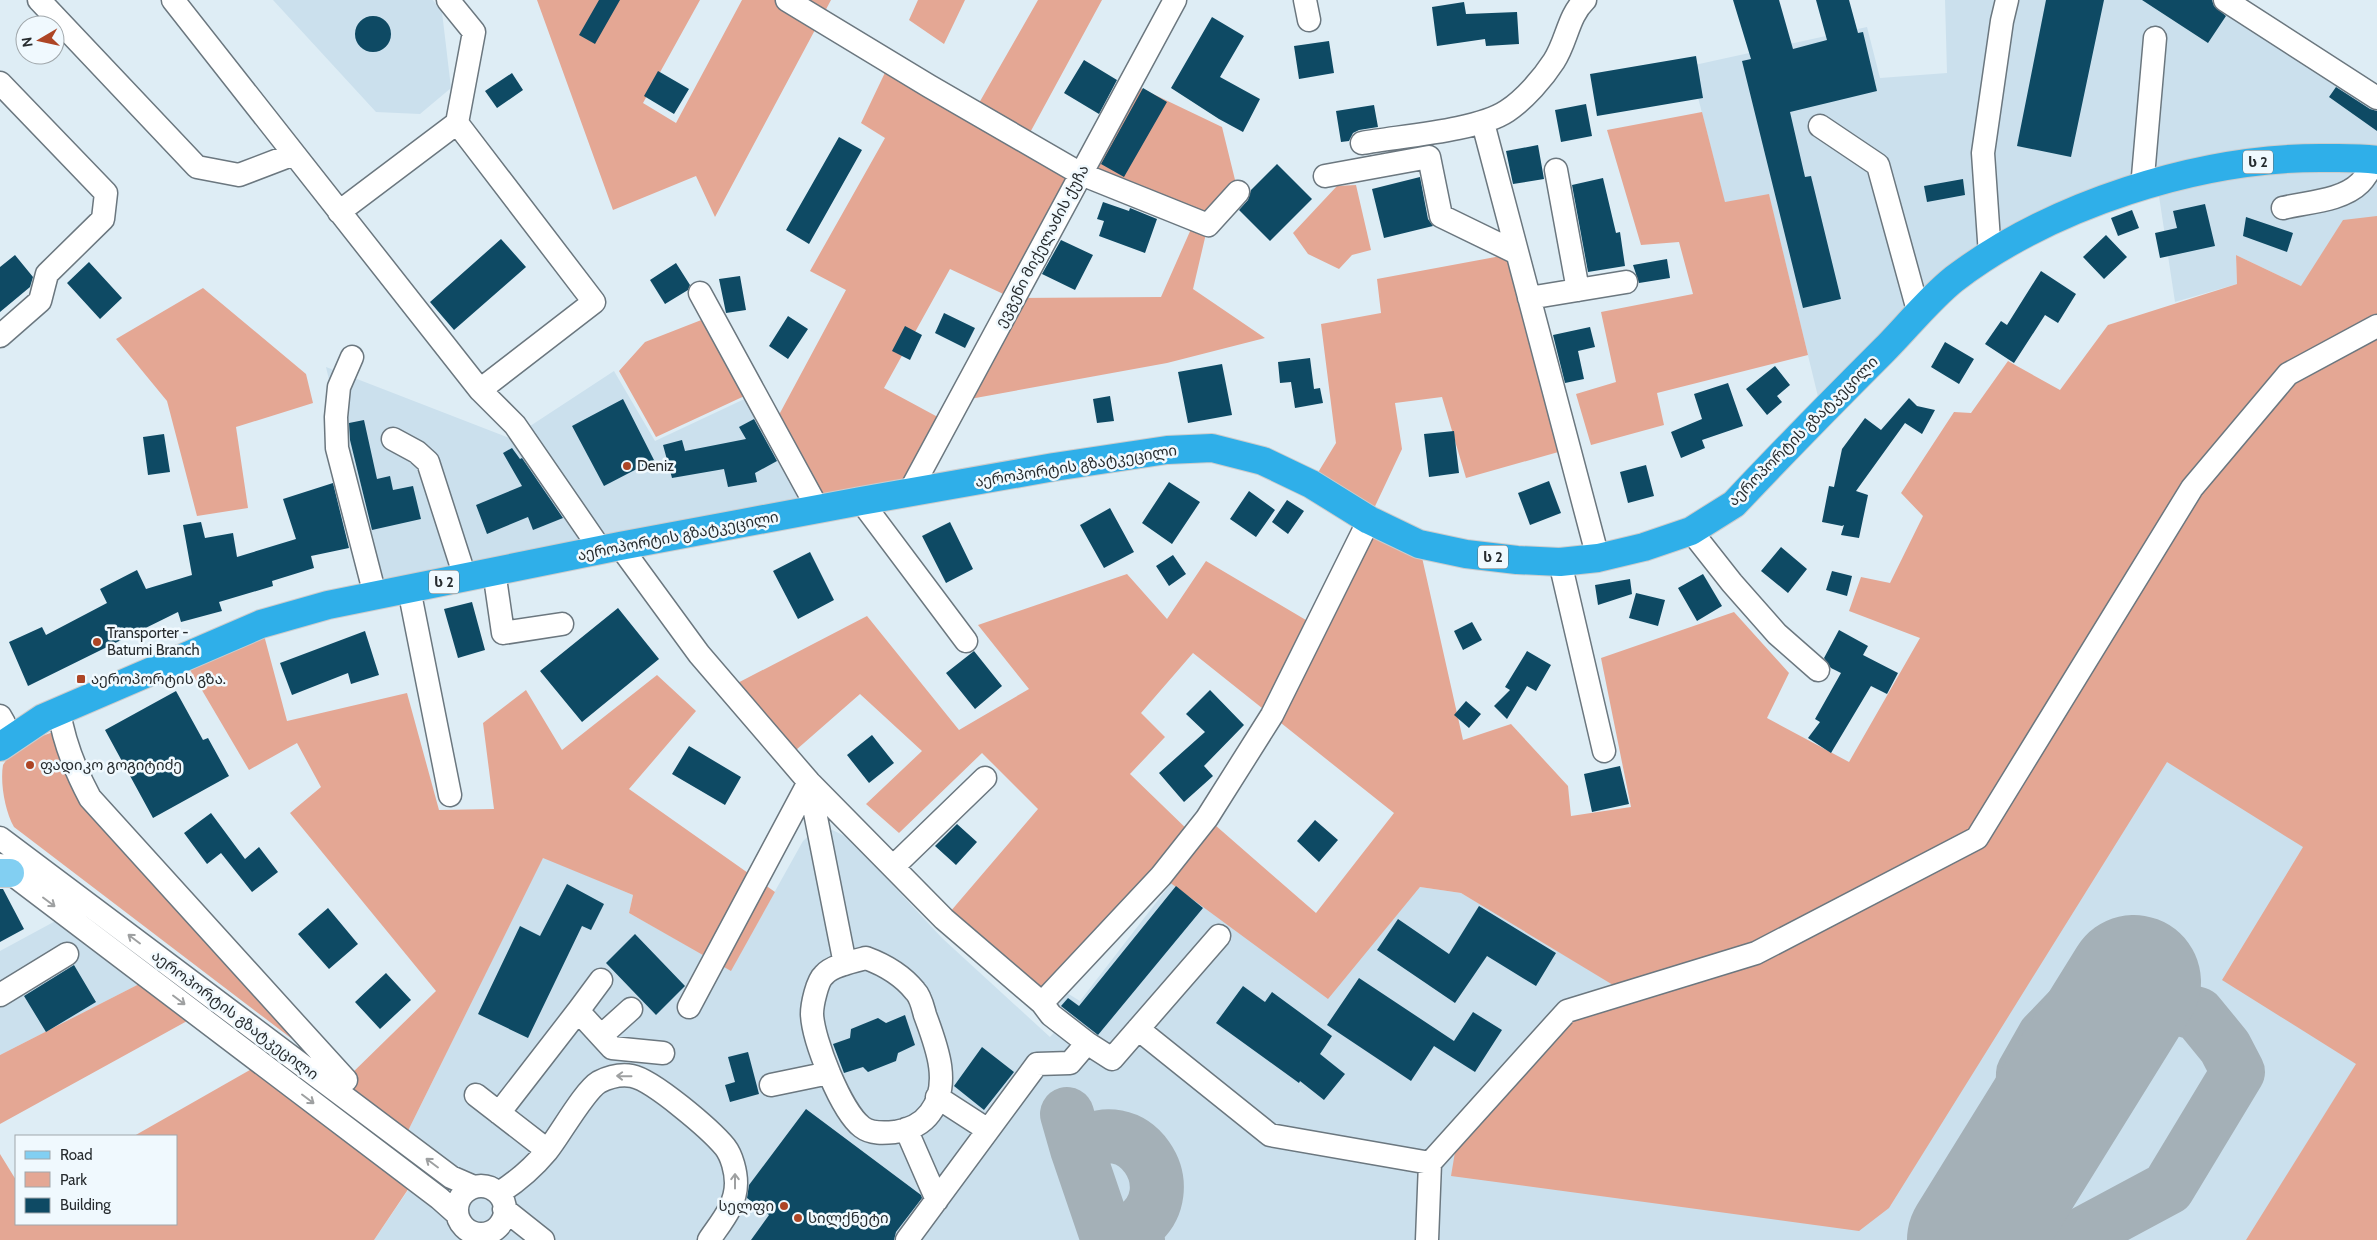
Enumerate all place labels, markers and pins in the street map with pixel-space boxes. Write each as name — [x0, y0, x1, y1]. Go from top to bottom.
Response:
place label: Deniz — [637, 457, 674, 475]
marker: Deniz — [621, 460, 633, 472]
place label: Transporter - Batumi Branch — [107, 624, 200, 659]
marker: Transporter - Batumi Branch — [91, 636, 103, 648]
place label: აეროპორტის გზა. — [91, 670, 226, 688]
marker: აეროპორტის გზა. — [75, 673, 87, 685]
place label: ფადიკო გოგიტიძე — [40, 756, 182, 774]
marker: ფადიკო გოგიტიძე — [24, 759, 36, 771]
place label: სელფი — [719, 1197, 774, 1215]
marker: სელფი — [778, 1200, 790, 1212]
place label: სილქნეტი — [808, 1209, 889, 1227]
marker: სილქნეტი — [792, 1212, 804, 1224]

